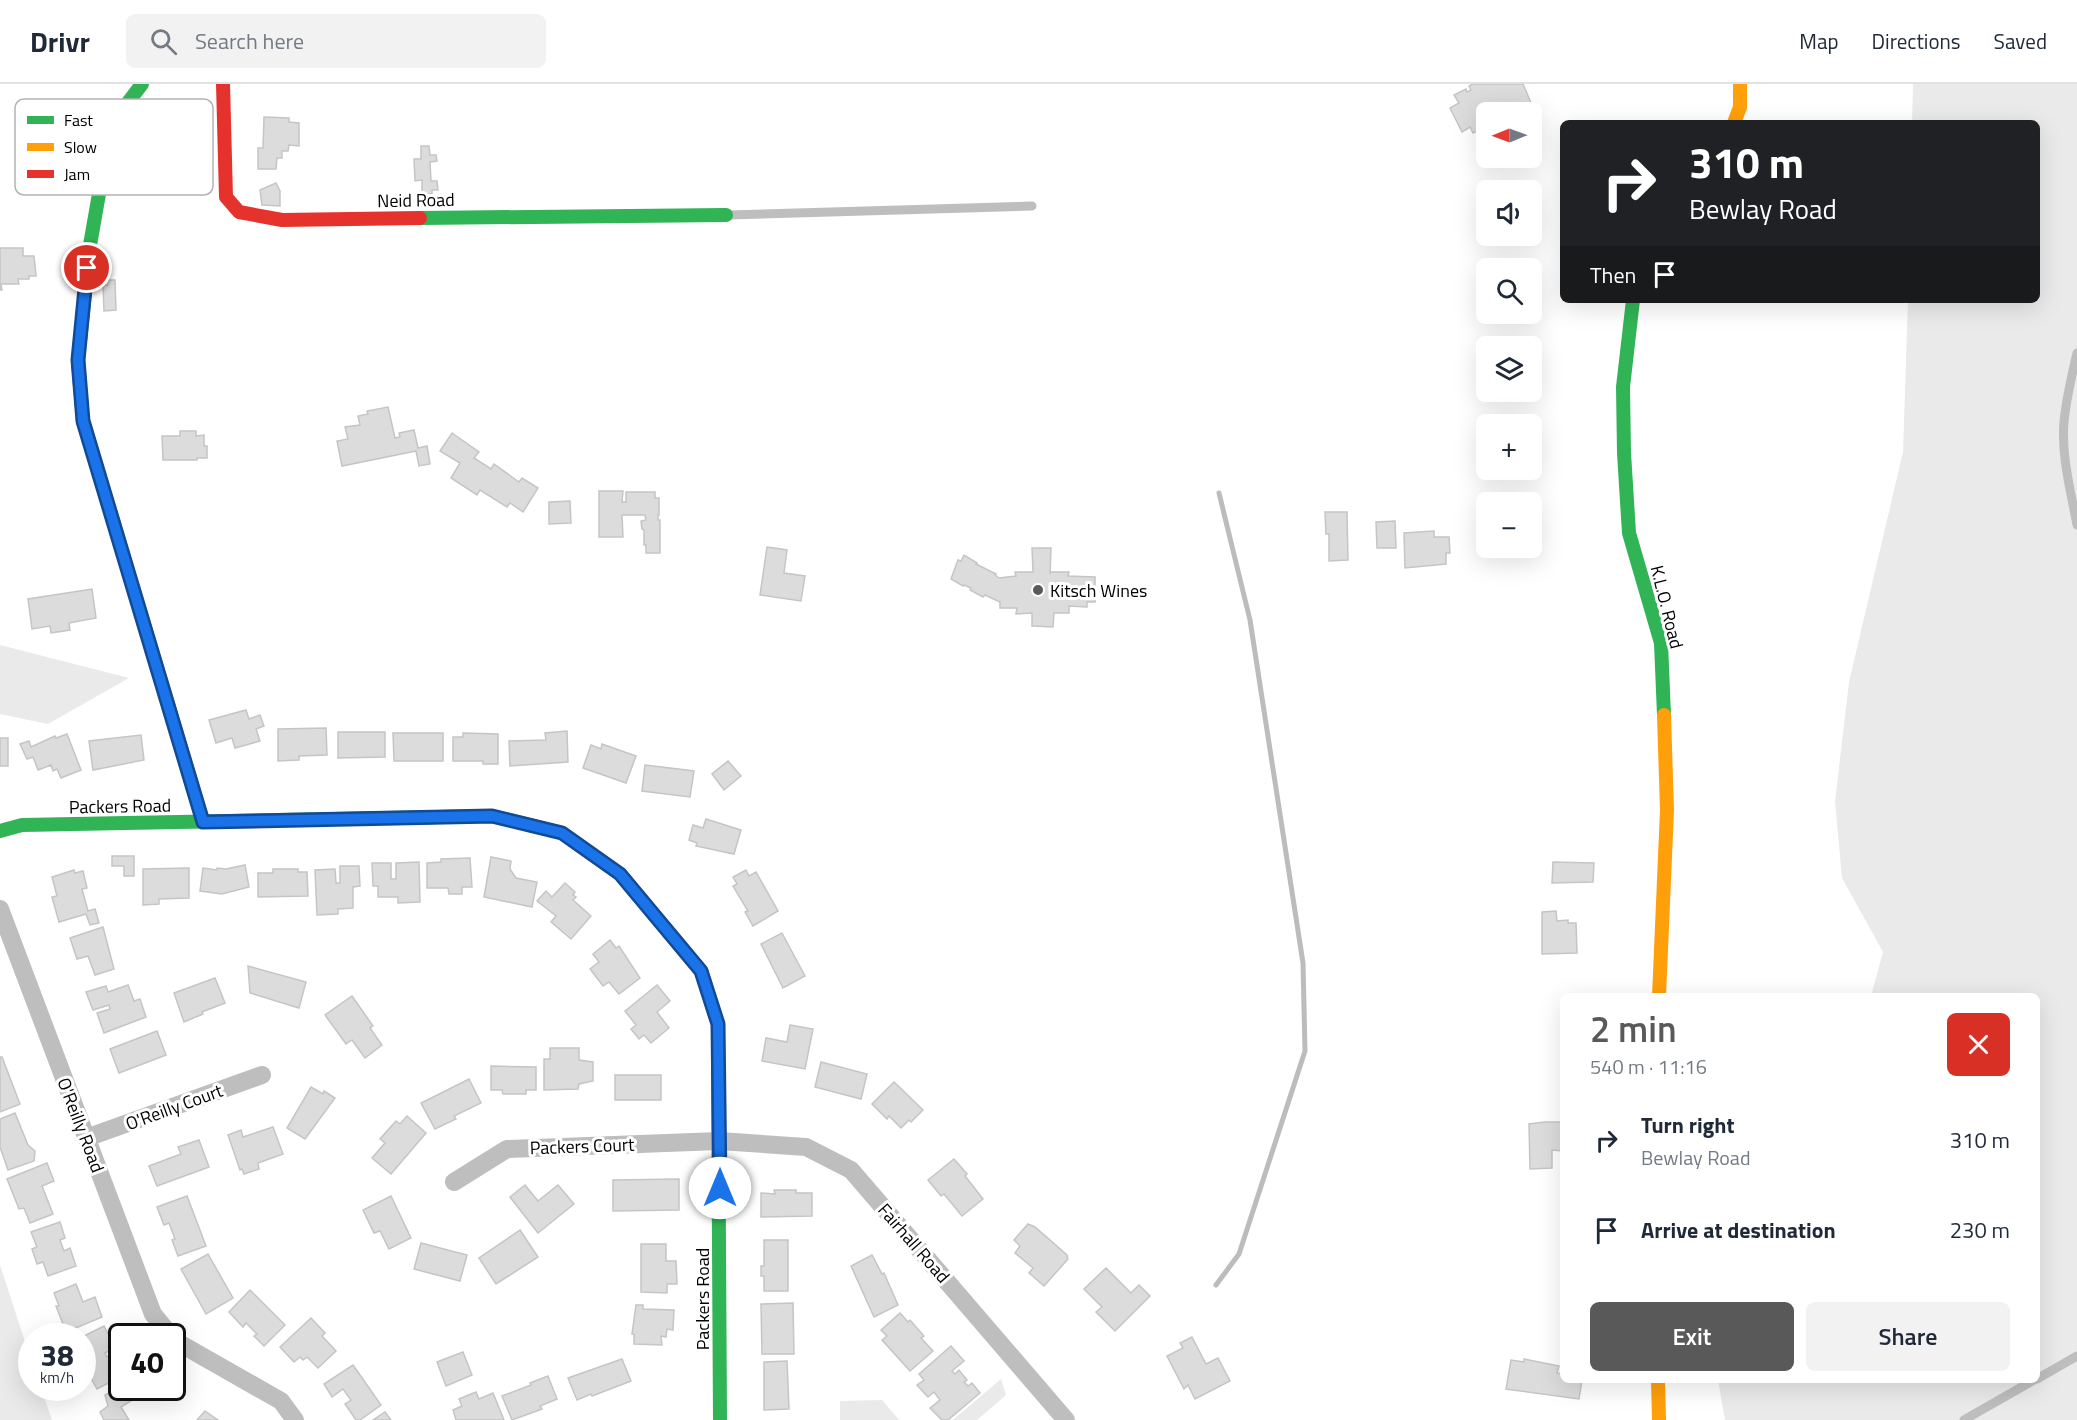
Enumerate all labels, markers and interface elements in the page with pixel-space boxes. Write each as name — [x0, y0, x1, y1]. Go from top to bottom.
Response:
search box — [126, 14, 546, 68]
text: Drivr — [30, 20, 90, 63]
text: Search here — [195, 24, 304, 58]
icon: search — [147, 25, 180, 58]
text: Map — [1799, 25, 1839, 57]
text: Directions — [1872, 25, 1961, 57]
text: Saved — [1994, 25, 2047, 57]
legend — [15, 99, 213, 195]
north arrow — [1476, 102, 1542, 168]
map controls — [1476, 102, 1542, 558]
text: Fast — [64, 108, 93, 132]
text: 310 m — [1689, 130, 1804, 194]
text: Slow — [64, 135, 97, 159]
icon: right — [1590, 144, 1668, 222]
text: Jam — [64, 162, 90, 186]
button: sound — [1476, 180, 1542, 246]
street label: Neid Road — [377, 186, 455, 214]
text: Bewlay Road — [1689, 188, 1837, 229]
pin — [61, 242, 112, 293]
icon: arrive — [70, 251, 103, 284]
button: search — [1476, 258, 1542, 324]
text: Then — [1590, 258, 1636, 292]
icon: arrive — [1648, 258, 1681, 291]
button: layers — [1476, 336, 1542, 402]
button: + — [1476, 414, 1542, 480]
button: − — [1476, 492, 1542, 558]
street label: K.L.O. Road — [1644, 563, 1690, 651]
place label: Kitsch Wines — [1050, 577, 1147, 604]
marker: Kitsch Wines — [1031, 583, 1045, 597]
street label: Packers Road — [69, 792, 171, 820]
text: 2 min — [1590, 1001, 1677, 1056]
button: close — [1947, 1013, 2010, 1076]
text: 540 m · 11:16 — [1590, 1051, 1707, 1082]
street label: O'Reilly Road — [51, 1074, 111, 1176]
street label: O'Reilly Court — [122, 1077, 227, 1137]
text: Turn right — [1641, 1108, 1735, 1142]
text: 310 m — [1950, 1123, 2010, 1157]
icon: right — [1590, 1124, 1623, 1157]
street label: Packers Court — [529, 1131, 635, 1161]
text: Bewlay Road — [1641, 1142, 1750, 1173]
position arrow — [688, 1156, 752, 1220]
street label: Fairhall Road — [872, 1197, 956, 1289]
text: Arrive at destination — [1641, 1213, 1836, 1247]
text: 230 m — [1950, 1213, 2010, 1247]
icon: arrive — [1590, 1214, 1623, 1247]
street label: Packers Road — [689, 1248, 716, 1350]
button: Exit — [1590, 1302, 1794, 1371]
button: Share — [1806, 1302, 2010, 1371]
speed limit sign: 40 — [108, 1323, 186, 1401]
text: 38 — [40, 1332, 74, 1378]
text: km/h — [40, 1366, 74, 1389]

